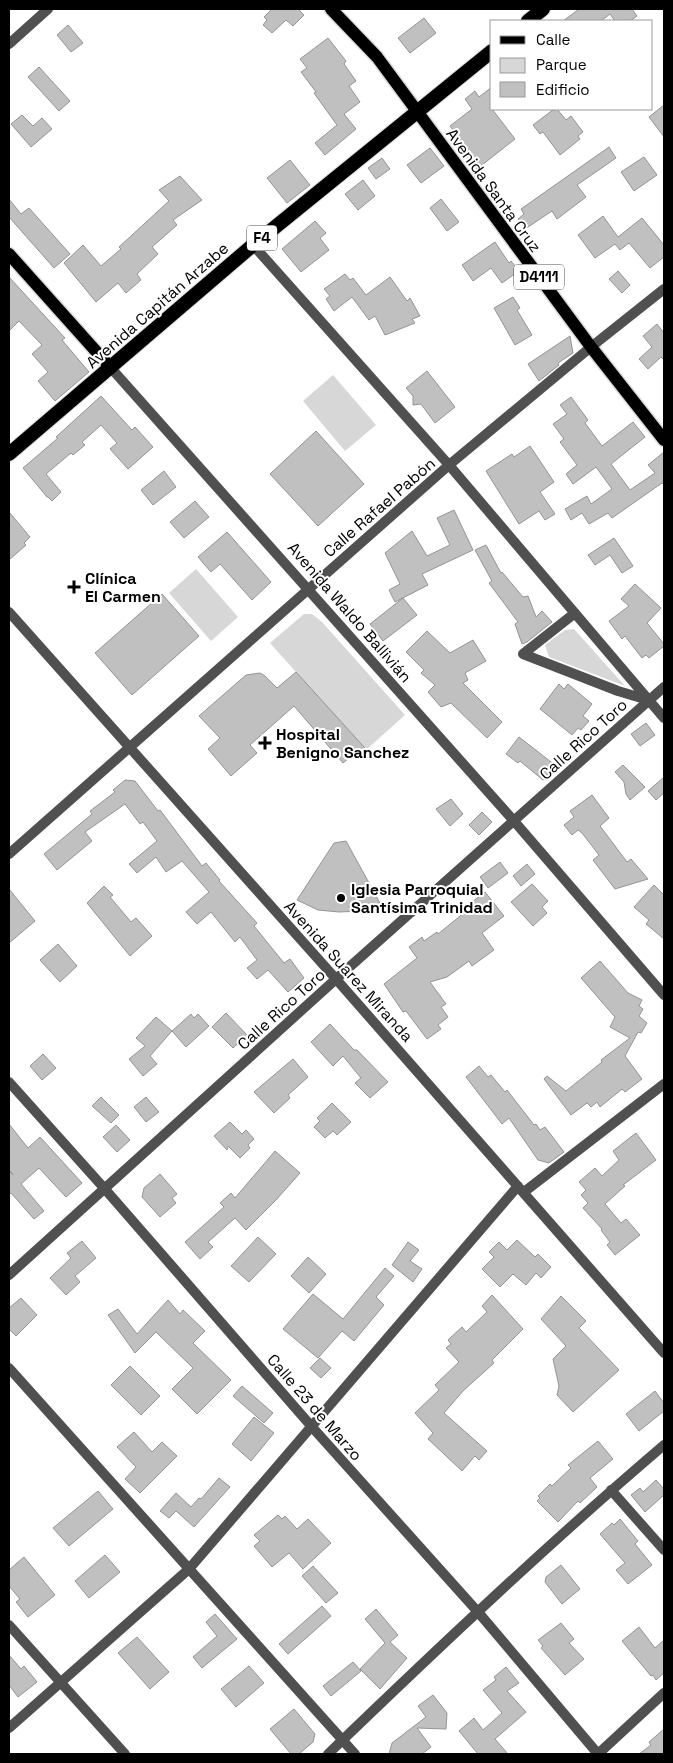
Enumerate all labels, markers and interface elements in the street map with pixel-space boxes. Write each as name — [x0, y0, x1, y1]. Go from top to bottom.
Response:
legend — [490, 20, 653, 110]
text: Calle — [536, 30, 571, 49]
text: Parque — [536, 55, 587, 74]
text: Edificio — [536, 80, 590, 99]
street label: Avenida Santa Cruz — [441, 124, 546, 257]
road number: F4 — [247, 226, 277, 250]
street label: Avenida Capitán Arzabe — [82, 238, 233, 373]
road number: D4111 — [514, 264, 564, 290]
street label: Calle Rafael Pabón — [319, 453, 440, 562]
street label: Avenida Waldo Ballivián — [283, 538, 416, 687]
place label: Clínica El Carmen — [85, 568, 161, 607]
marker: Clínica El Carmen — [67, 580, 81, 594]
street label: Calle Rico Toro — [535, 694, 632, 784]
place label: Hospital Benigno Sanchez — [276, 724, 409, 763]
marker: Hospital Benigno Sanchez — [258, 736, 272, 750]
place label: Iglesia Parroquial Santísima Trinidad — [351, 879, 493, 918]
marker: Iglesia Parroquial Santísima Trinidad — [335, 892, 347, 904]
street label: Avenida Suarez Miranda — [280, 896, 418, 1046]
street label: Calle Rico Toro — [233, 964, 330, 1054]
street label: Calle 23 de Marzo — [262, 1349, 367, 1465]

